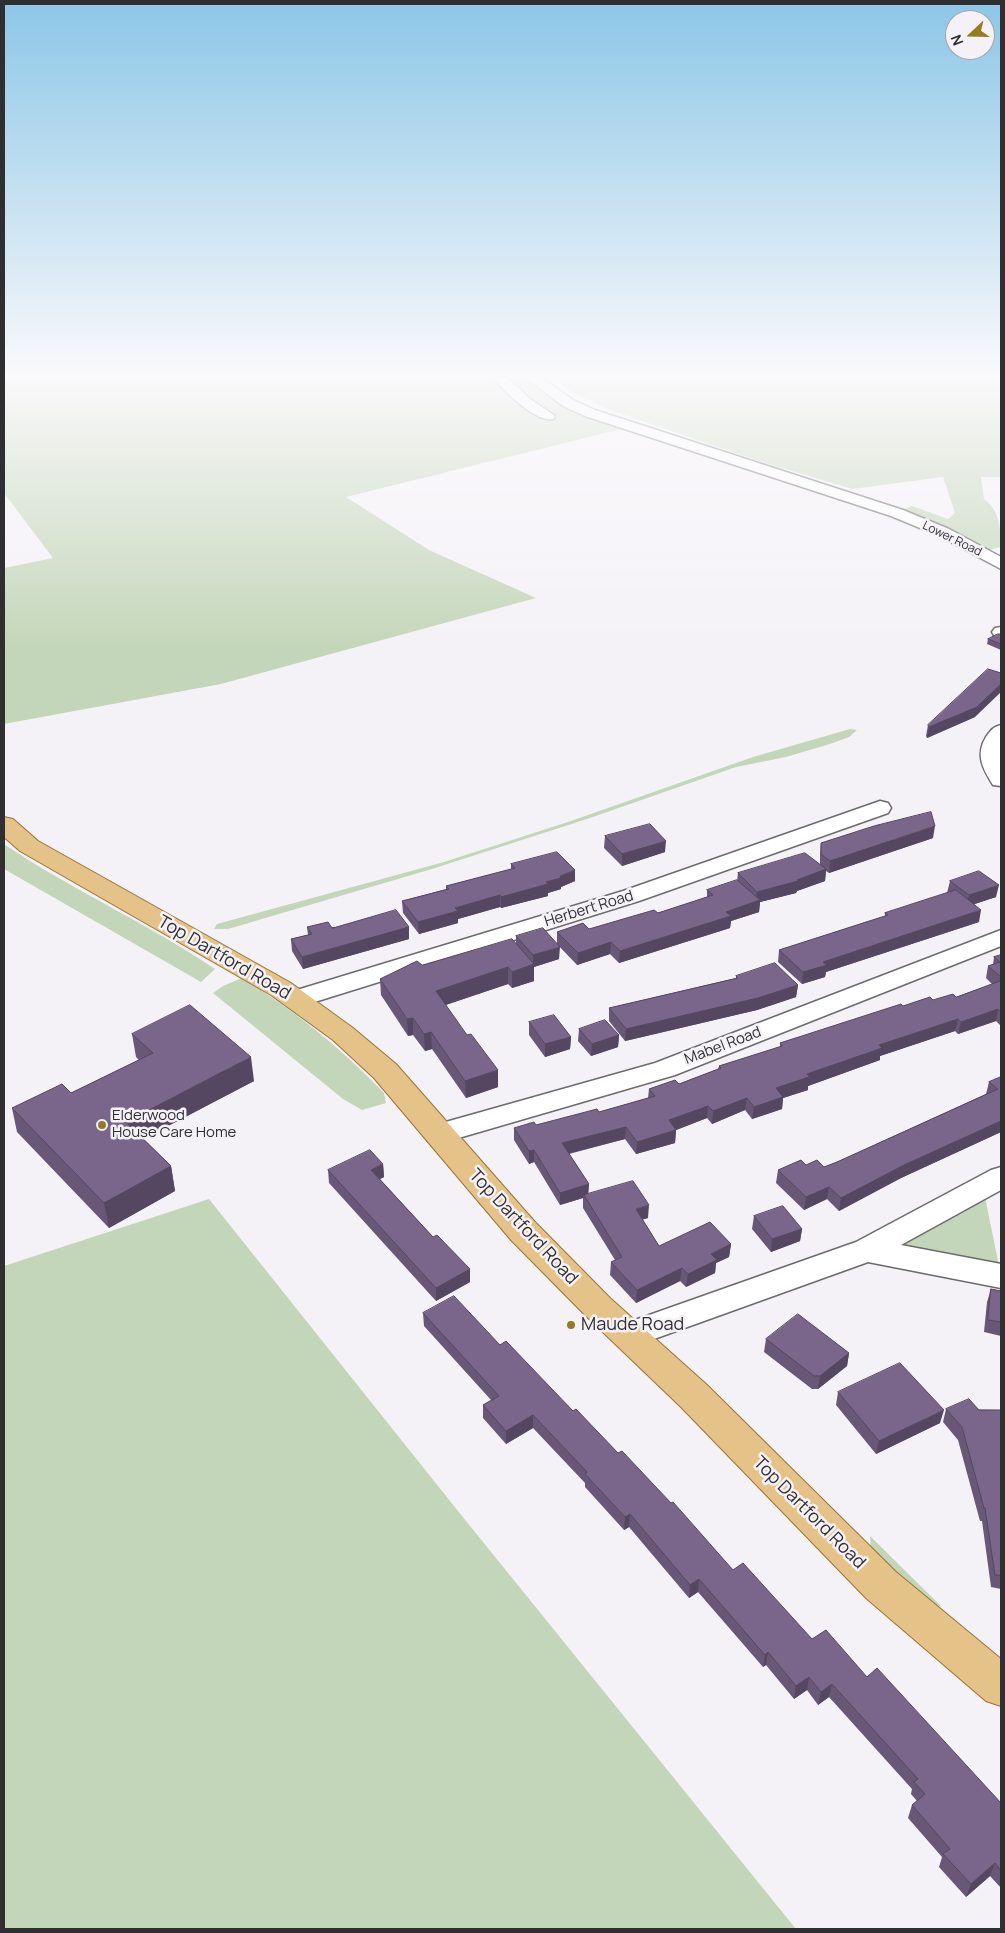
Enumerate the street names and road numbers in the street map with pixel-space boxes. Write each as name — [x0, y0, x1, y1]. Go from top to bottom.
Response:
street label: Lower Road — [920, 518, 984, 560]
street label: Herbert Road — [542, 887, 636, 931]
street label: Top Dartford Road — [154, 911, 294, 1005]
street label: Mabel Road — [682, 1023, 764, 1069]
street label: Top Dartford Road — [464, 1165, 582, 1289]
street label: Top Dartford Road — [748, 1452, 870, 1574]

